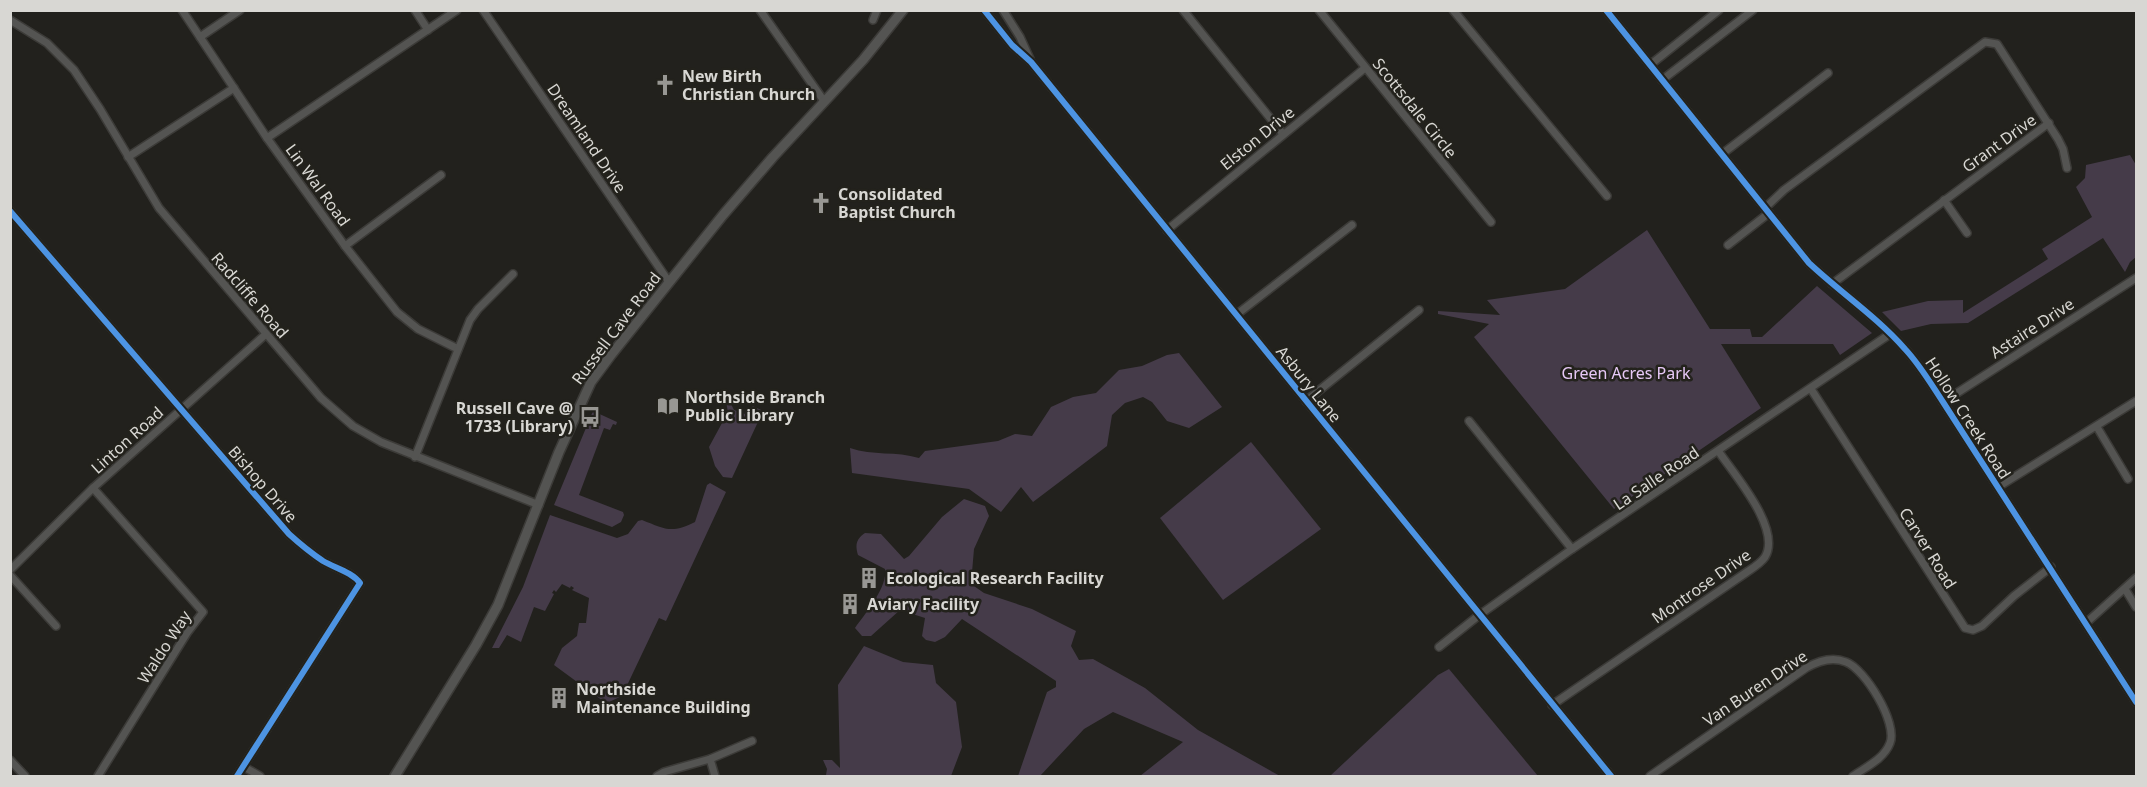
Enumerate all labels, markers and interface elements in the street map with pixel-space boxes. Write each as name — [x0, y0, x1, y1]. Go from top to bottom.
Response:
street label: Scottsdale Circle — [1368, 53, 1462, 163]
place label: New Birth Christian Church — [682, 65, 815, 105]
church icon: New Birth Christian Church — [653, 73, 677, 97]
street label: Dreamland Drive — [542, 79, 632, 197]
street label: Elston Drive — [1215, 101, 1299, 175]
street label: Grant Drive — [1958, 109, 2040, 177]
street label: Lin Wal Road — [281, 139, 355, 231]
place label: Consolidated Baptist Church — [838, 183, 956, 223]
church icon: Consolidated Baptist Church — [809, 191, 833, 215]
street label: Radcliffe Road — [206, 247, 294, 343]
street label: Russell Cave Road — [566, 267, 666, 389]
street label: Astaire Drive — [1986, 293, 2078, 363]
street label: Asbury Lane — [1271, 341, 1347, 427]
street label: Hollow Creek Road — [1920, 353, 2016, 483]
park label: Green Acres Park — [1562, 362, 1691, 384]
place label: Northside Branch Public Library — [685, 386, 825, 426]
library icon: Northside Branch Public Library — [656, 394, 680, 418]
place label: Russell Cave @ 1733 (Library) — [456, 397, 573, 437]
street label: Linton Road — [86, 402, 168, 478]
bus stop icon: Russell Cave @ 1733 (Library) — [578, 405, 602, 429]
street label: Bishop Drive — [223, 441, 303, 527]
street label: La Salle Road — [1609, 441, 1703, 515]
street label: Carver Road — [1894, 503, 1962, 593]
street label: Montrose Drive — [1647, 544, 1755, 628]
building icon: Ecological Research Facility — [857, 566, 881, 590]
place label: Ecological Research Facility — [886, 567, 1104, 589]
building icon: Aviary Facility — [838, 592, 862, 616]
place label: Aviary Facility — [867, 593, 980, 615]
street label: Waldo Way — [132, 605, 196, 688]
street label: Van Buren Drive — [1698, 645, 1812, 731]
place label: Northside Maintenance Building — [576, 678, 751, 718]
building icon: Northside Maintenance Building — [547, 686, 571, 710]

